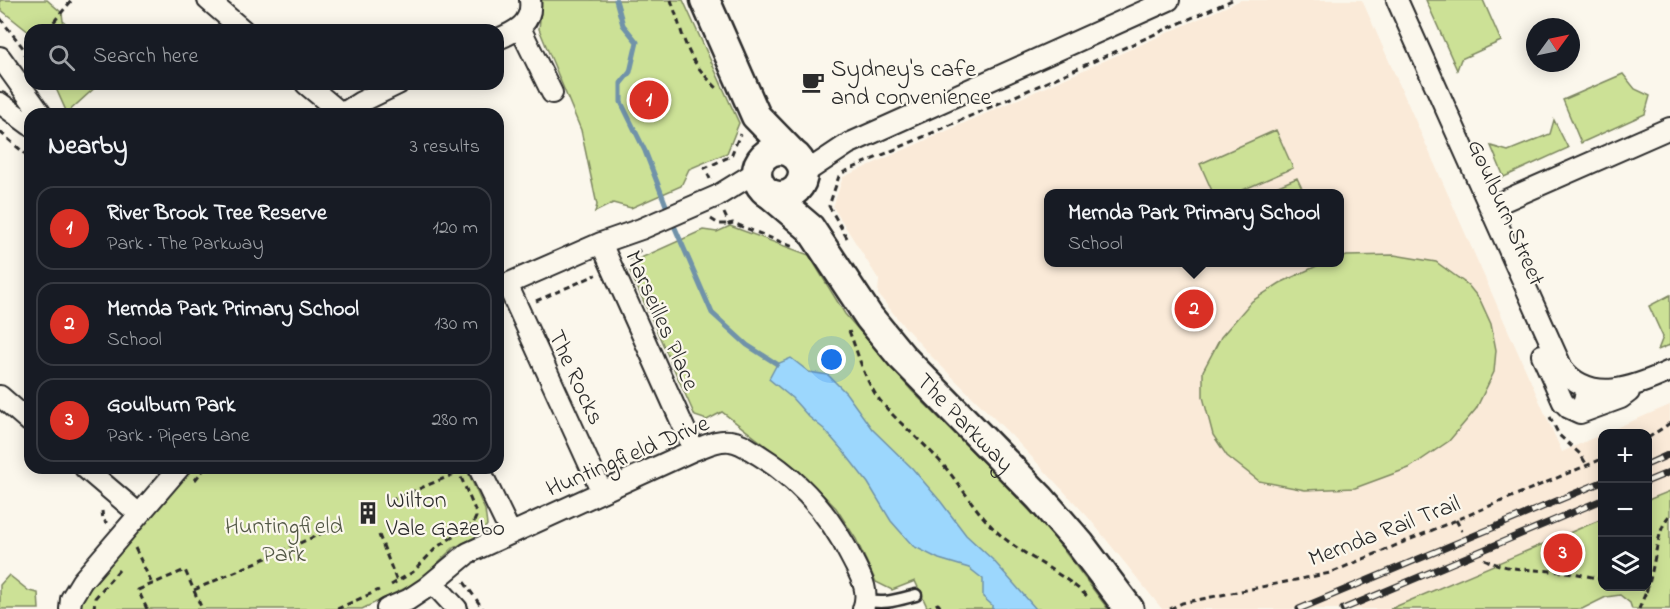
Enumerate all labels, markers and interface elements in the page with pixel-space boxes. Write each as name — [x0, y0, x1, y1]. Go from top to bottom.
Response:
north arrow — [1526, 18, 1580, 72]
search box — [24, 24, 504, 90]
icon: search — [45, 41, 78, 74]
text: Search here — [93, 41, 198, 73]
place label: Sydney's cafe and convenience — [831, 53, 991, 116]
cafe icon: Sydney's cafe and convenience — [800, 69, 826, 95]
pin: 1 — [630, 78, 668, 122]
text: Nearby — [48, 128, 127, 166]
text: 3 results — [410, 133, 480, 162]
street label: Goulburn Street — [1457, 134, 1553, 292]
popup — [1044, 189, 1344, 267]
text: River Brook Tree Reserve — [107, 198, 327, 230]
text: Mernda Park Primary School — [1068, 198, 1320, 230]
text: 1 — [66, 214, 73, 243]
text: 120 m — [433, 214, 478, 243]
text: Park · The Parkway — [107, 230, 264, 259]
text: School — [1068, 230, 1123, 259]
street label: Marseilles Place — [614, 245, 707, 397]
pin: 2 — [1174, 286, 1214, 332]
text: Mernda Park Primary School — [107, 294, 359, 326]
text: 2 — [65, 310, 74, 339]
text: 130 m — [434, 310, 478, 339]
street label: The Rocks — [538, 325, 612, 431]
text: School — [107, 326, 162, 355]
your location — [817, 345, 846, 374]
street label: The Parkway — [907, 366, 1021, 482]
text: Goulburn Park — [107, 390, 236, 422]
text: 3 — [65, 406, 74, 435]
text: 280 m — [431, 406, 478, 435]
street label: Huntingfield Drive — [541, 407, 715, 507]
text: Park · Pipers Lane — [107, 422, 250, 451]
map controls — [1598, 429, 1652, 591]
button: + — [1598, 429, 1652, 483]
button: − — [1598, 483, 1652, 537]
place label: Wilton Vale Gazebo — [385, 484, 505, 547]
street label: Mernda Rail Trail — [1304, 487, 1466, 577]
building icon: Wilton Vale Gazebo — [355, 500, 381, 526]
park label: Huntingfield Park — [225, 510, 344, 573]
pin: 3 — [1544, 530, 1582, 576]
button: layers — [1598, 537, 1652, 591]

